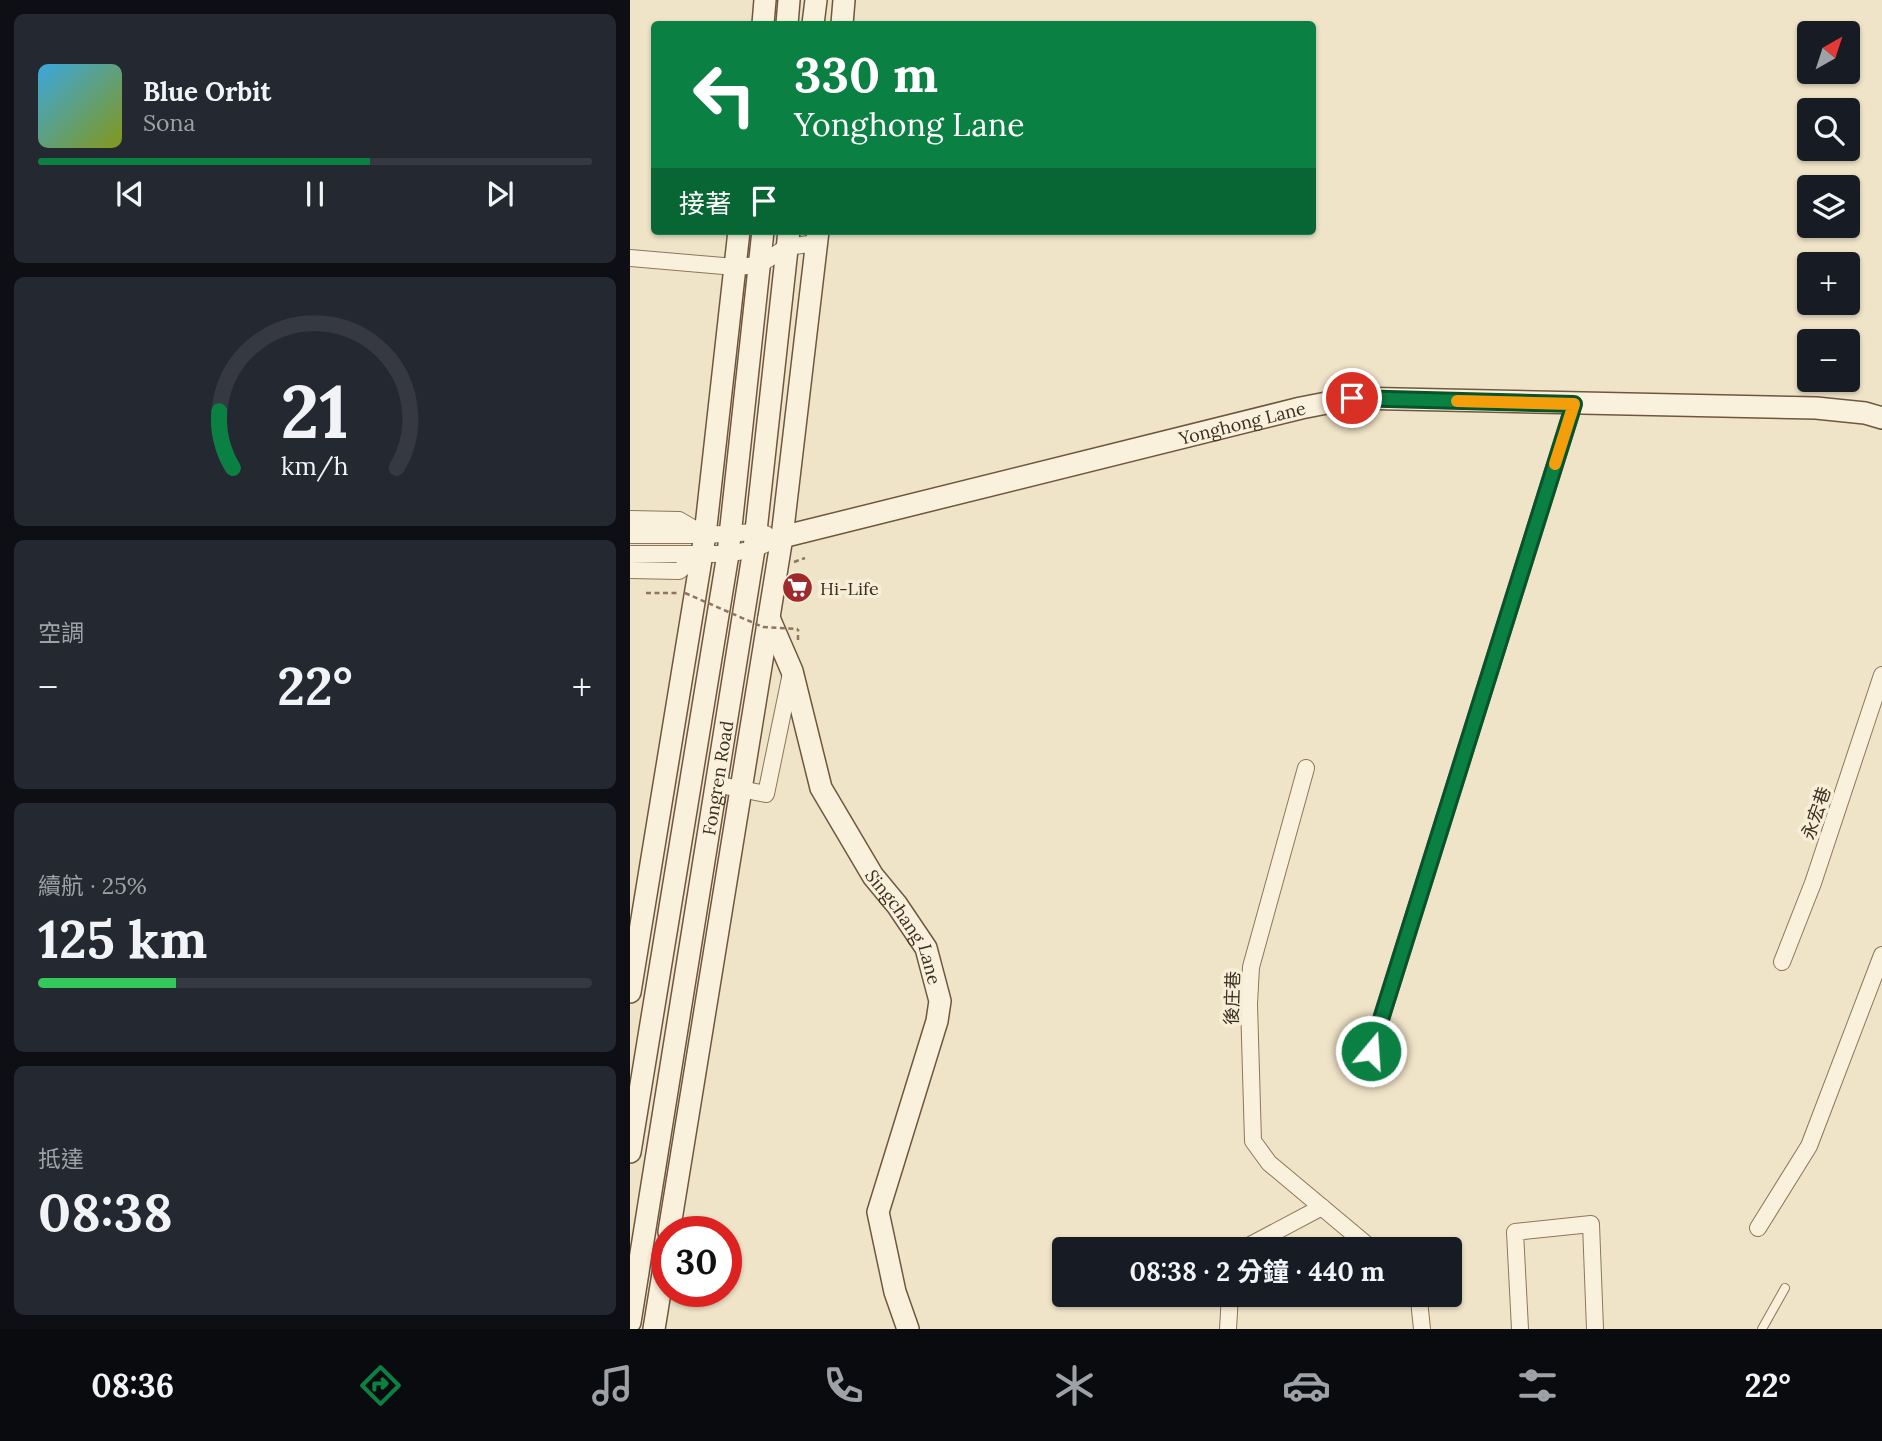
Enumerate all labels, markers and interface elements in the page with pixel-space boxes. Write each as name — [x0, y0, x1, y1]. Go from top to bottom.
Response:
north arrow — [1797, 21, 1860, 84]
map controls — [1797, 21, 1860, 392]
text: 330 m — [794, 43, 938, 105]
icon: left — [679, 49, 770, 140]
text: Blue Orbit — [143, 75, 271, 108]
button: search — [1797, 98, 1860, 161]
text: Yonghong Lane — [794, 104, 1025, 145]
text: Sona — [143, 108, 195, 137]
icon: previous — [111, 175, 149, 213]
icon: pause — [296, 175, 334, 213]
icon: next — [481, 175, 519, 213]
button: layers — [1797, 175, 1860, 238]
icon: arrive — [745, 182, 783, 220]
text: 接著 — [679, 187, 731, 220]
button: + — [1797, 252, 1860, 315]
button: − — [1797, 329, 1860, 392]
text: 21 — [281, 365, 349, 458]
pin — [1322, 368, 1382, 428]
icon: arrive — [1333, 379, 1371, 417]
street label: Yonghong Lane — [1175, 396, 1308, 450]
text: km/h — [281, 449, 349, 481]
supermarket icon: Hi-Life — [780, 571, 814, 605]
place label: Hi-Life — [820, 577, 879, 600]
text: 空調 — [38, 618, 84, 647]
text: 22° — [277, 653, 353, 719]
text: − — [38, 663, 58, 711]
text: + — [572, 663, 592, 711]
street label: Fongren Road — [697, 719, 738, 837]
street label: 永宏巷 — [1796, 784, 1836, 842]
street label: Singchang Lane — [860, 865, 947, 987]
text: 續航 · 25% — [38, 871, 147, 900]
text: 125 km — [38, 906, 207, 972]
street label: 後庄巷 — [1220, 971, 1244, 1025]
position arrow — [1334, 1014, 1408, 1088]
text: 抵達 — [38, 1144, 84, 1173]
text: 08:38 — [38, 1179, 173, 1245]
speed limit sign: 30 — [651, 1216, 742, 1307]
text: 08:38 · 2 分鐘 · 440 m — [1129, 1255, 1385, 1288]
icon: directions — [356, 1361, 405, 1410]
icon: music — [588, 1361, 637, 1410]
icon: phone — [819, 1361, 868, 1410]
icon: climate — [1050, 1361, 1099, 1410]
icon: car — [1282, 1361, 1331, 1410]
icon: filters — [1513, 1361, 1562, 1410]
text: 08:36 — [91, 1365, 174, 1406]
text: 22° — [1744, 1365, 1791, 1406]

